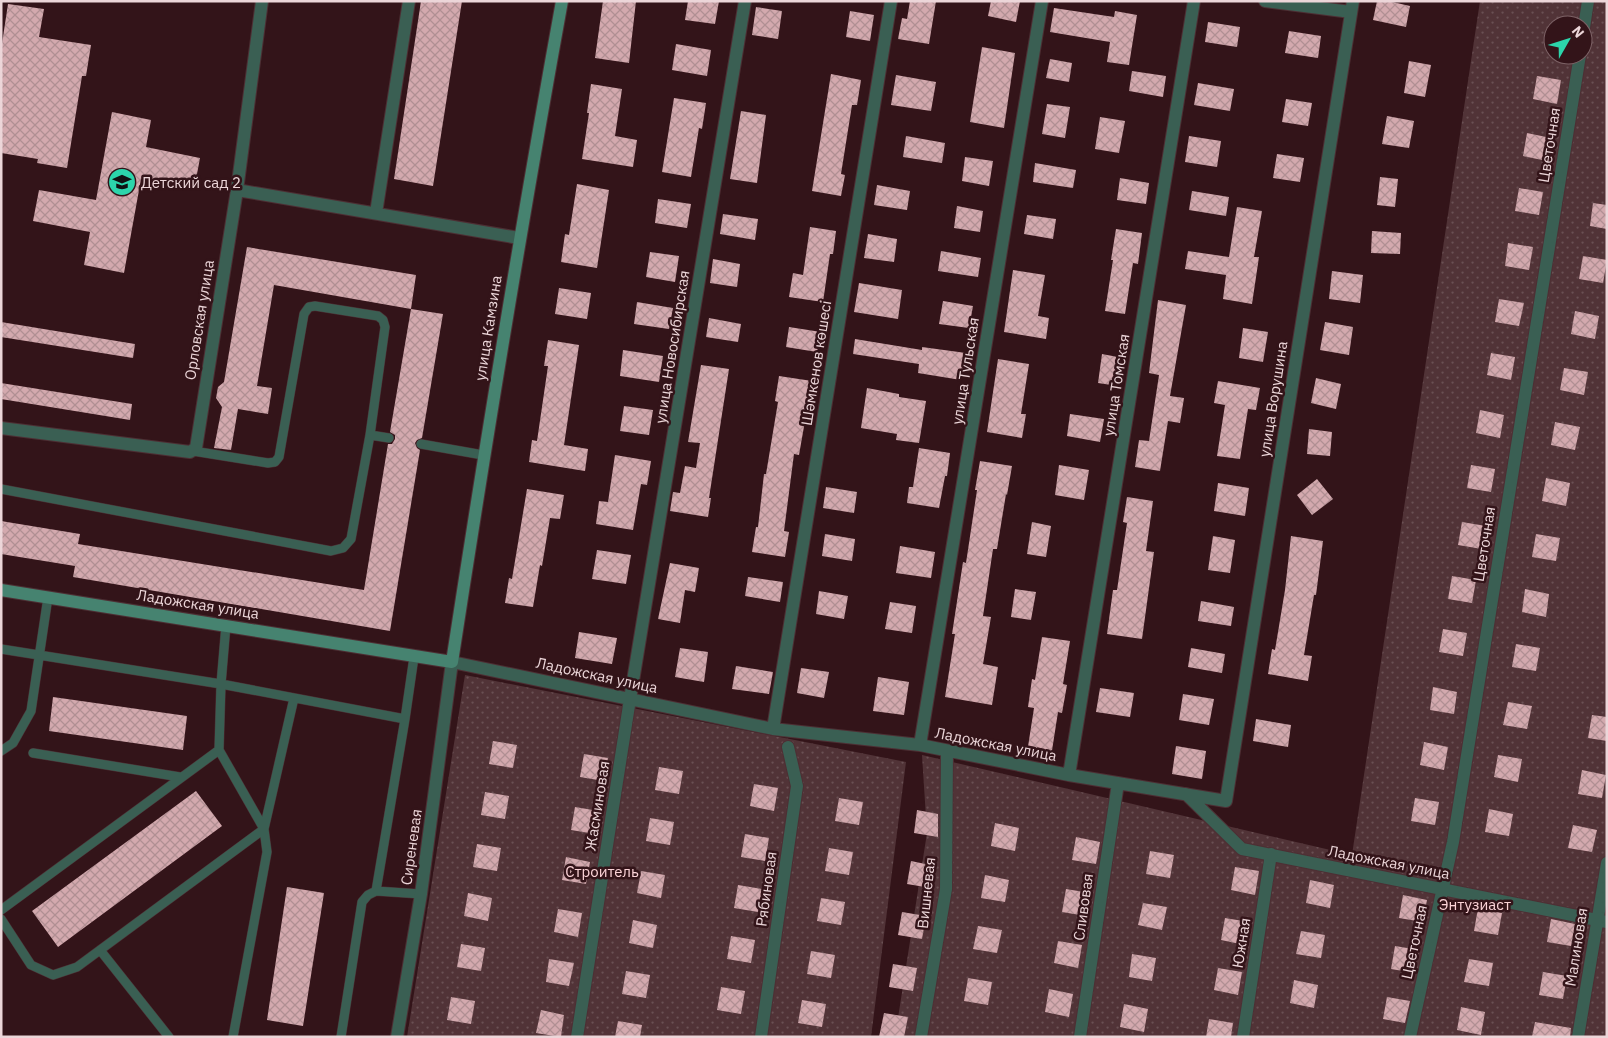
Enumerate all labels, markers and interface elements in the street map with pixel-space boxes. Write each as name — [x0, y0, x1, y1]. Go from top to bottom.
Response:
north arrow — [1543, 15, 1593, 65]
text: N — [1568, 22, 1588, 41]
street label: Цветочная — [1534, 106, 1564, 184]
school or university icon: Детский сад 2 — [107, 167, 137, 197]
place label: Детский сад 2 — [141, 173, 241, 192]
street label: Орловская улица — [180, 259, 218, 381]
street label: улица Новосибирская — [651, 269, 693, 425]
street label: улица Камзина — [470, 274, 506, 382]
street label: Шәмкенов көшесі — [797, 299, 835, 427]
street label: улица Тульская — [947, 316, 983, 426]
street label: улица Томская — [1099, 333, 1133, 437]
street label: улица Ворушина — [1254, 340, 1292, 458]
street label: Цветочная — [1469, 505, 1499, 583]
street label: Ладожская улица — [135, 585, 261, 623]
street label: Ладожская улица — [534, 653, 660, 697]
street label: Ладожская улица — [933, 723, 1059, 765]
street label: Жасминовая — [581, 760, 613, 852]
street label: Сиреневая — [396, 808, 426, 886]
street label: Ладожская улица — [1326, 841, 1452, 883]
street label: Рябиновая — [751, 850, 781, 928]
street label: Вишневая — [913, 856, 939, 930]
park label: Строитель — [565, 862, 639, 881]
street label: Сливовая — [1069, 872, 1097, 942]
park label: Энтузиаст — [1439, 895, 1511, 914]
street label: Цветочная — [1397, 903, 1431, 981]
street label: Малиновая — [1560, 906, 1592, 988]
street label: Южная — [1228, 917, 1254, 969]

